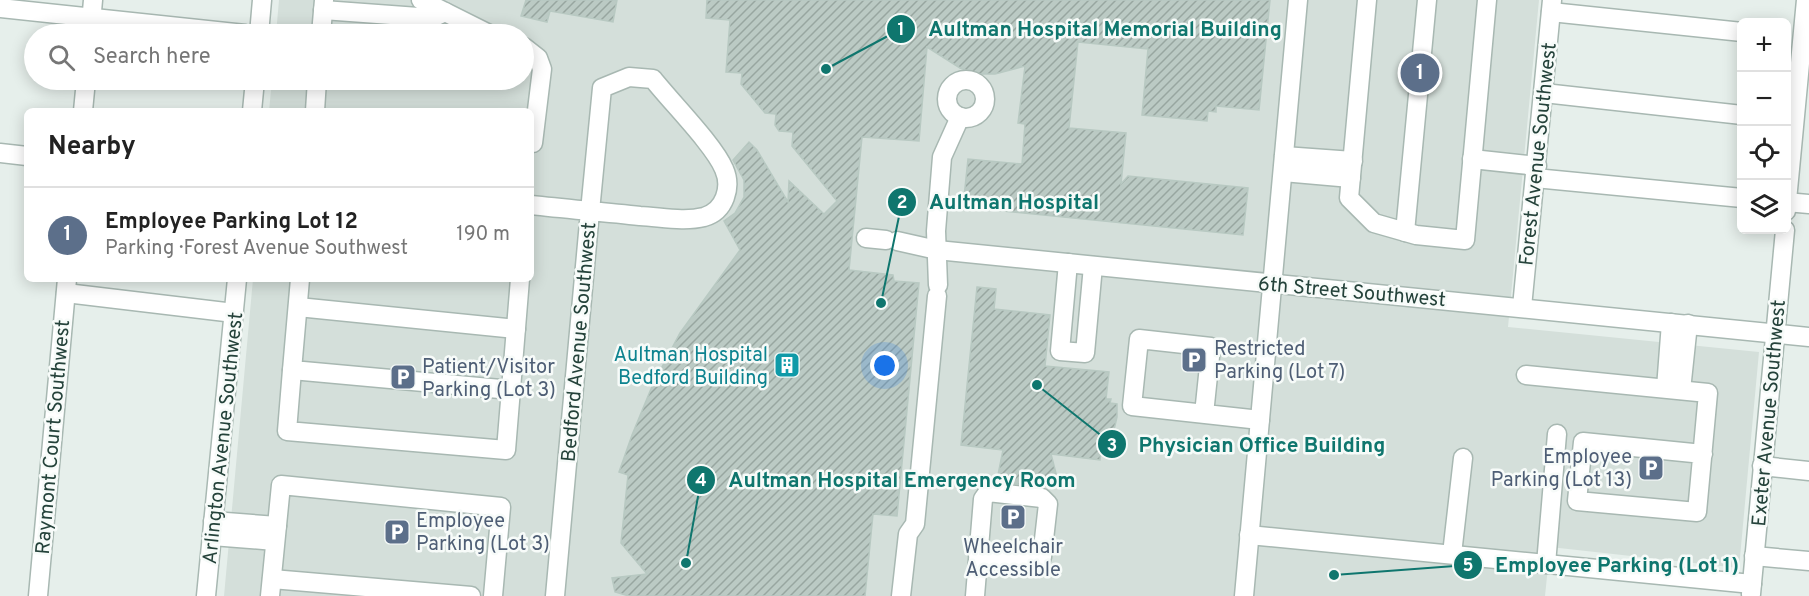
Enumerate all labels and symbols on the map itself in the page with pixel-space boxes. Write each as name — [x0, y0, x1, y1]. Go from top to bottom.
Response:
callout: Aultman Hospital Memorial Building — [886, 9, 1294, 48]
text: Aultman Hospital Memorial Building — [928, 17, 1282, 44]
text: 1 — [897, 19, 905, 42]
street label: Forest Avenue Southwest — [1514, 41, 1564, 267]
pin: 1 — [1400, 50, 1440, 96]
callout: Aultman Hospital — [887, 182, 1111, 221]
text: Aultman Hospital — [929, 190, 1099, 217]
text: 2 — [896, 192, 908, 215]
street label: Bedford Avenue Southwest — [557, 221, 603, 463]
street label: 6th Street Southwest — [1257, 272, 1447, 314]
street label: Exeter Avenue Southwest — [1747, 299, 1793, 528]
street label: Arlington Avenue Southwest — [198, 311, 250, 565]
street label: Raymont Court Southwest — [31, 319, 77, 556]
place label: Restricted Parking (Lot 7) — [1214, 337, 1345, 386]
place label: Aultman Hospital Bedford Building — [614, 343, 768, 392]
parking icon: Restricted Parking (Lot 7) — [1179, 345, 1209, 375]
building icon: Aultman Hospital Bedford Building — [772, 350, 802, 380]
your location — [870, 351, 899, 380]
place label: Patient/Visitor Parking (Lot 3) — [422, 355, 556, 404]
parking icon: Patient/Visitor Parking (Lot 3) — [388, 362, 418, 392]
callout: Physician Office Building — [1097, 425, 1398, 464]
text: Physician Office Building — [1139, 433, 1385, 460]
text: 3 — [1107, 435, 1117, 458]
place label: Employee Parking (Lot 13) — [1491, 445, 1632, 494]
parking icon: Employee Parking (Lot 13) — [1636, 453, 1666, 483]
callout: Aultman Hospital Emergency Room — [686, 460, 1088, 499]
text: Aultman Hospital Emergency Room — [728, 468, 1076, 495]
text: 4 — [695, 470, 707, 493]
parking icon: Wheelchair Accessible — [998, 502, 1028, 532]
place label: Employee Parking (Lot 3) — [416, 509, 550, 558]
parking icon: Employee Parking (Lot 3) — [382, 517, 412, 547]
place label: Wheelchair Accessible — [963, 535, 1063, 584]
callout: Employee Parking (Lot 1) — [1453, 545, 1752, 584]
text: Employee Parking (Lot 1) — [1495, 553, 1739, 580]
text: 5 — [1463, 555, 1474, 578]

